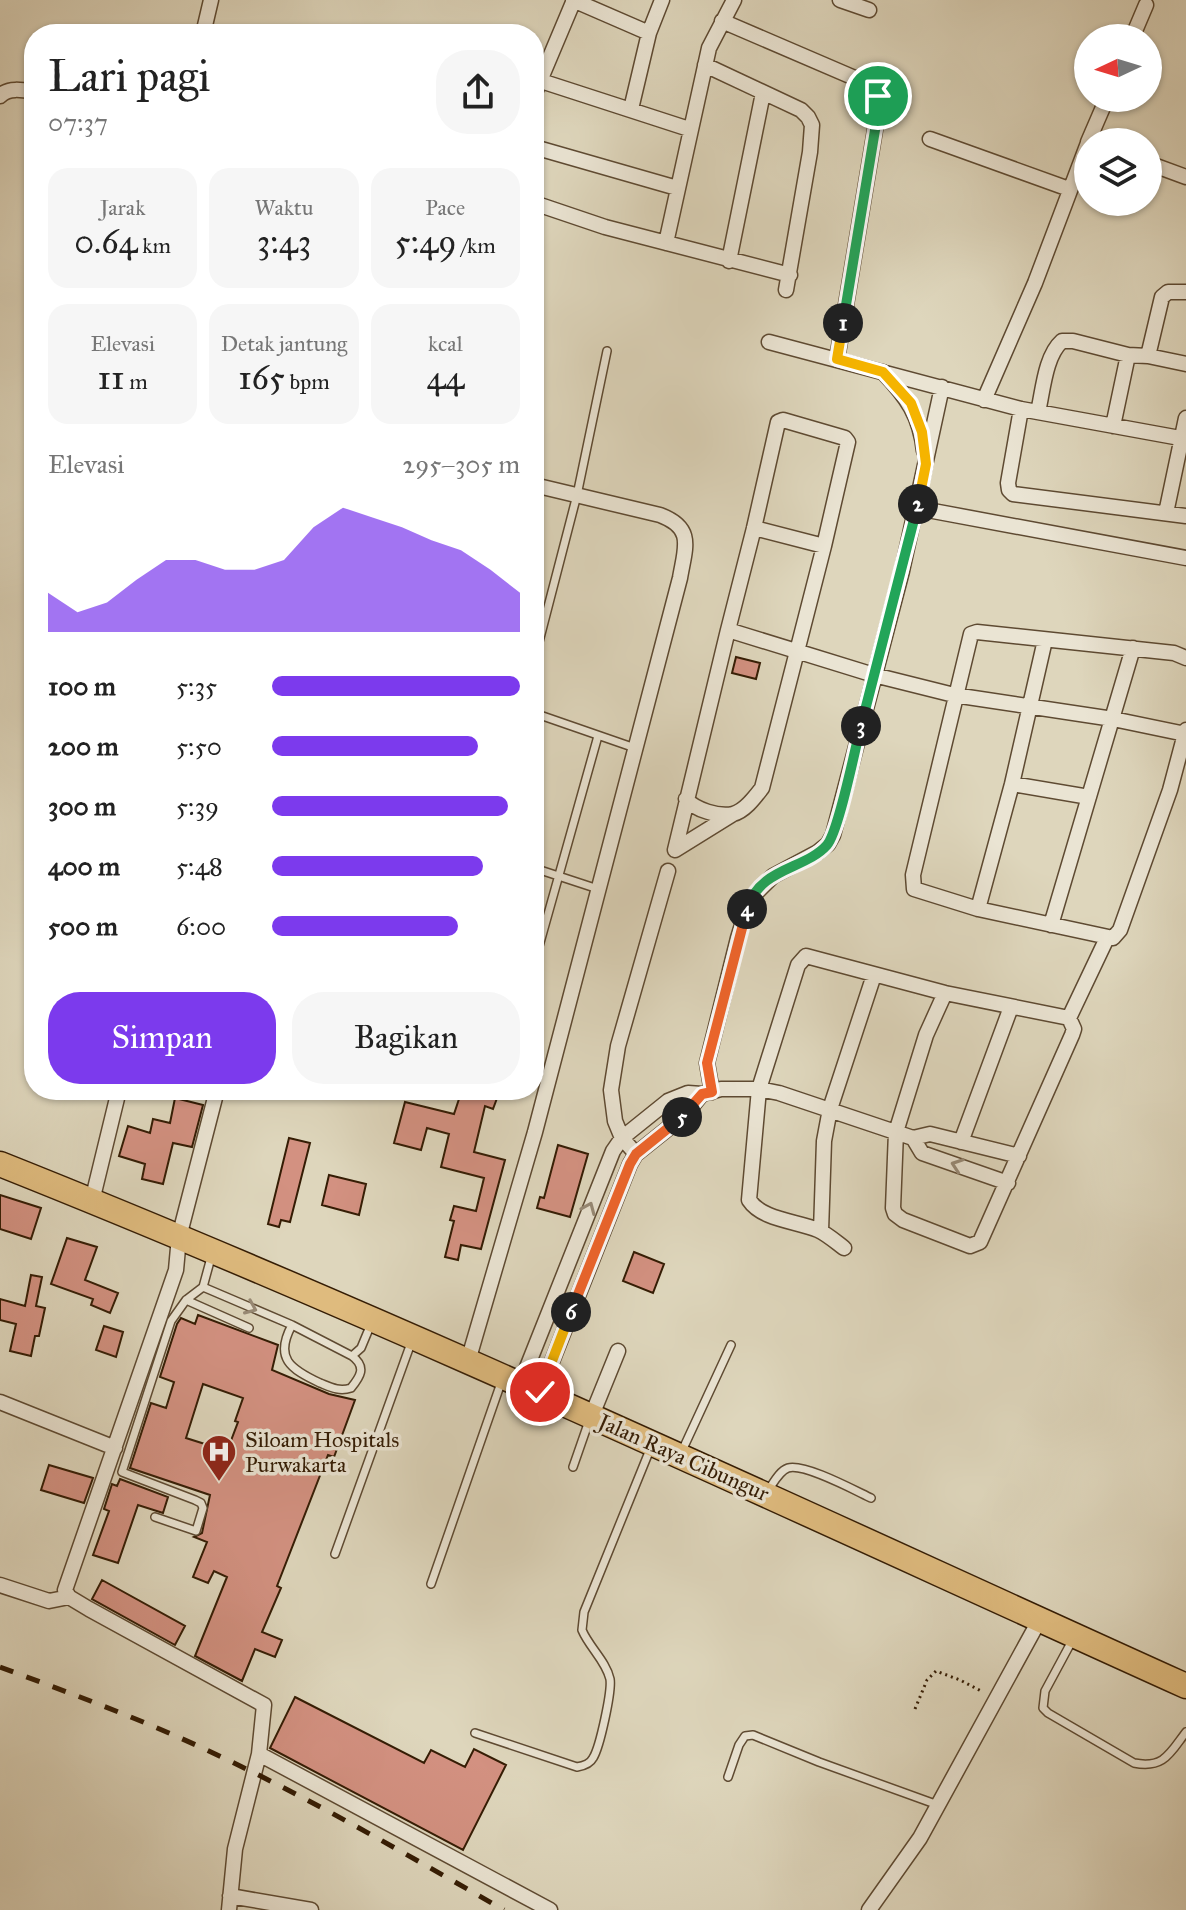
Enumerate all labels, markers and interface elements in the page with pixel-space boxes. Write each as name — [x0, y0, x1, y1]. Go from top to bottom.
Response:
north arrow — [1074, 24, 1162, 112]
map controls — [1074, 24, 1162, 216]
text: Lari pagi — [48, 49, 210, 103]
button: share — [436, 50, 520, 134]
pin — [844, 62, 912, 130]
icon: arrive — [856, 74, 900, 118]
text: 07:37 — [48, 106, 108, 138]
button: layers — [1074, 128, 1162, 216]
text: Jarak — [100, 194, 145, 221]
text: Waktu — [255, 194, 313, 221]
text: Pace — [425, 194, 465, 221]
text: 0.64 — [74, 221, 138, 262]
text: 3:43 — [257, 221, 311, 262]
text: 5:49 — [395, 221, 456, 262]
text: km — [138, 232, 171, 259]
text: /km — [456, 232, 496, 259]
pin: 1 — [823, 303, 863, 343]
text: 1 — [839, 309, 847, 336]
text: Elevasi — [90, 330, 155, 357]
text: Detak jantung — [221, 330, 347, 357]
text: kcal — [428, 330, 463, 357]
text: 11 — [98, 357, 124, 398]
text: 165 — [238, 357, 285, 398]
text: 44 — [426, 357, 464, 398]
text: m — [124, 368, 148, 395]
text: bpm — [285, 368, 330, 395]
text: Elevasi — [48, 448, 124, 480]
text: 295–305 m — [402, 448, 520, 480]
pin: 2 — [898, 484, 938, 524]
text: 2 — [913, 490, 923, 517]
text: 100 m — [48, 670, 116, 702]
text: 5:35 — [176, 670, 217, 702]
pin: 3 — [841, 706, 881, 746]
text: 3 — [857, 712, 865, 739]
text: 200 m — [48, 730, 119, 762]
text: 5:50 — [176, 730, 222, 762]
text: 300 m — [48, 790, 116, 822]
text: 5:39 — [176, 790, 219, 822]
text: 400 m — [48, 850, 120, 882]
text: 5:48 — [176, 850, 223, 882]
pin: 4 — [727, 889, 767, 929]
text: 4 — [741, 895, 753, 922]
text: 500 m — [48, 910, 118, 942]
text: 6:00 — [176, 910, 226, 942]
button: Simpan — [48, 992, 276, 1084]
button: Bagikan — [292, 992, 520, 1084]
pin: 5 — [662, 1097, 702, 1137]
text: 5 — [677, 1103, 687, 1130]
one-way arrow — [951, 1158, 965, 1175]
one-way arrow — [579, 1202, 596, 1216]
pin: 6 — [551, 1292, 591, 1332]
one-way arrow — [243, 1298, 257, 1314]
text: 6 — [565, 1298, 577, 1325]
pin — [506, 1358, 574, 1426]
icon: check — [518, 1370, 562, 1414]
street label: Jalan Raya Cibungur — [592, 1407, 774, 1507]
place label: Siloam Hospitals Purwakarta — [245, 1426, 399, 1478]
hospital icon: Siloam Hospitals Purwakarta — [200, 1433, 238, 1483]

